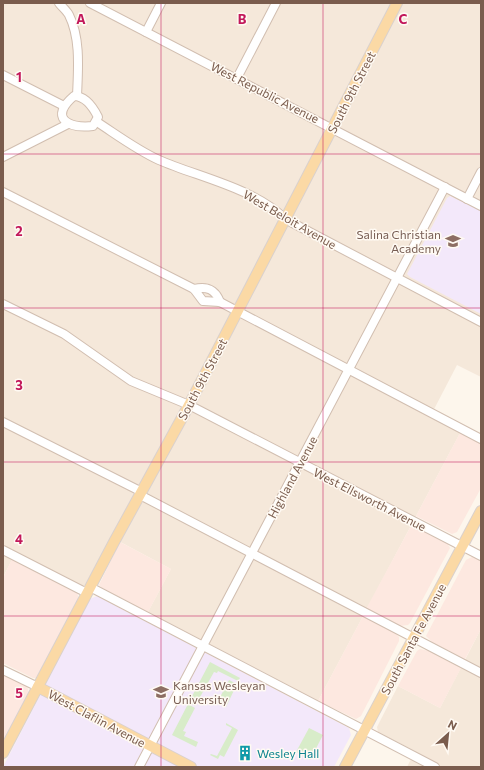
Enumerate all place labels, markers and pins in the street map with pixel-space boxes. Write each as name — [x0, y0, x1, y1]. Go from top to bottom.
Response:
place label: Salina Christian Academy — [357, 227, 441, 255]
school or university icon: Salina Christian Academy — [444, 232, 462, 250]
place label: Kansas Wesleyan University — [173, 678, 265, 706]
school or university icon: Kansas Wesleyan University — [152, 683, 170, 701]
building icon: Wesley Hall — [236, 744, 254, 762]
place label: Wesley Hall — [257, 746, 319, 760]

